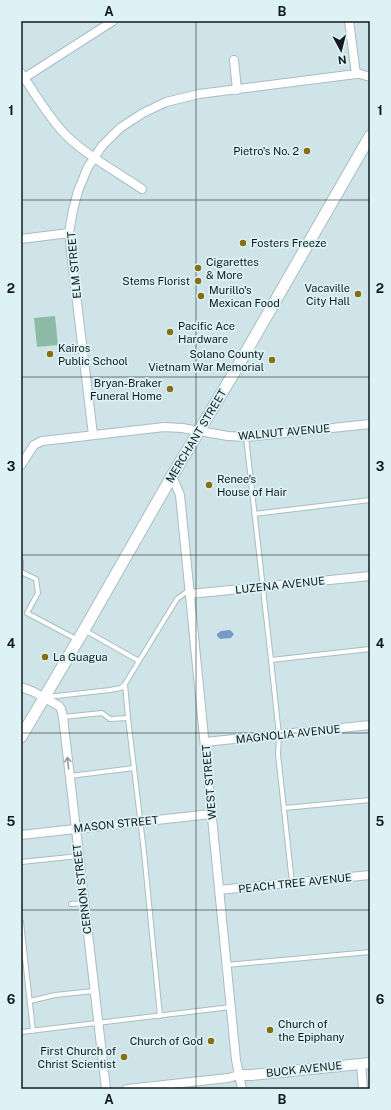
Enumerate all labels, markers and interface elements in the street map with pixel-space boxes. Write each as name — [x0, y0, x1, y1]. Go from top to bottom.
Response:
text: A — [104, 4, 114, 19]
text: B — [278, 4, 287, 19]
north arrow — [321, 30, 361, 70]
text: N — [337, 53, 347, 66]
text: 1 — [8, 103, 14, 118]
text: 1 — [377, 103, 383, 118]
place label: Pietro's No. 2 — [233, 145, 299, 157]
marker: Pietro's No. 2 — [302, 146, 312, 156]
street label: ELM STREET — [65, 231, 83, 299]
place label: Fosters Freeze — [251, 237, 326, 249]
marker: Fosters Freeze — [238, 238, 248, 248]
place label: Cigarettes & More — [206, 256, 259, 281]
marker: Cigarettes & More — [193, 263, 203, 273]
place label: Stems Florist — [122, 275, 190, 287]
marker: Stems Florist — [193, 276, 203, 286]
text: 2 — [7, 281, 15, 296]
text: 2 — [376, 281, 384, 296]
place label: Vacaville City Hall — [304, 282, 350, 307]
place label: Murillo's Mexican Food — [209, 284, 280, 309]
marker: Vacaville City Hall — [353, 289, 363, 299]
marker: Murillo's Mexican Food — [196, 291, 206, 301]
place label: Pacific Ace Hardware — [178, 320, 235, 345]
marker: Pacific Ace Hardware — [165, 327, 175, 337]
place label: Kairos Public School — [58, 342, 128, 367]
place label: Solano County Vietnam War Memorial — [148, 348, 264, 373]
marker: Kairos Public School — [45, 349, 55, 359]
marker: Solano County Vietnam War Memorial — [267, 355, 277, 365]
place label: Bryan-Braker Funeral Home — [90, 377, 162, 402]
marker: Bryan-Braker Funeral Home — [165, 384, 175, 394]
street label: MERCHANT STREET — [163, 387, 229, 485]
street label: WALNUT AVENUE — [238, 422, 331, 442]
text: 3 — [7, 459, 16, 474]
text: 3 — [376, 459, 385, 474]
place label: Renee's House of Hair — [217, 473, 287, 498]
marker: Renee's House of Hair — [204, 480, 214, 490]
street label: LUZENA AVENUE — [235, 574, 326, 596]
text: 4 — [7, 636, 16, 651]
text: 4 — [376, 636, 385, 651]
place label: La Guagua — [53, 651, 108, 663]
marker: La Guagua — [40, 652, 50, 662]
street label: MAGNOLIA AVENUE — [235, 723, 341, 745]
street label: WEST STREET — [200, 743, 218, 820]
one-way arrow — [64, 757, 72, 770]
text: 5 — [7, 814, 16, 829]
street label: MASON STREET — [73, 814, 159, 834]
text: 5 — [376, 814, 385, 829]
street label: CERNON STREET — [70, 843, 93, 935]
street label: PEACH TREE AVENUE — [238, 871, 352, 895]
text: 6 — [7, 992, 16, 1007]
text: 6 — [376, 992, 385, 1007]
place label: Church of the Epiphany — [278, 1018, 345, 1043]
marker: Church of the Epiphany — [265, 1025, 275, 1035]
place label: Church of God — [130, 1035, 203, 1047]
marker: Church of God — [206, 1036, 216, 1046]
place label: First Church of Christ Scientist — [38, 1045, 117, 1070]
marker: First Church of Christ Scientist — [119, 1052, 129, 1062]
street label: BUCK AVENUE — [265, 1059, 343, 1079]
text: A — [104, 1092, 114, 1107]
text: B — [278, 1092, 287, 1107]

